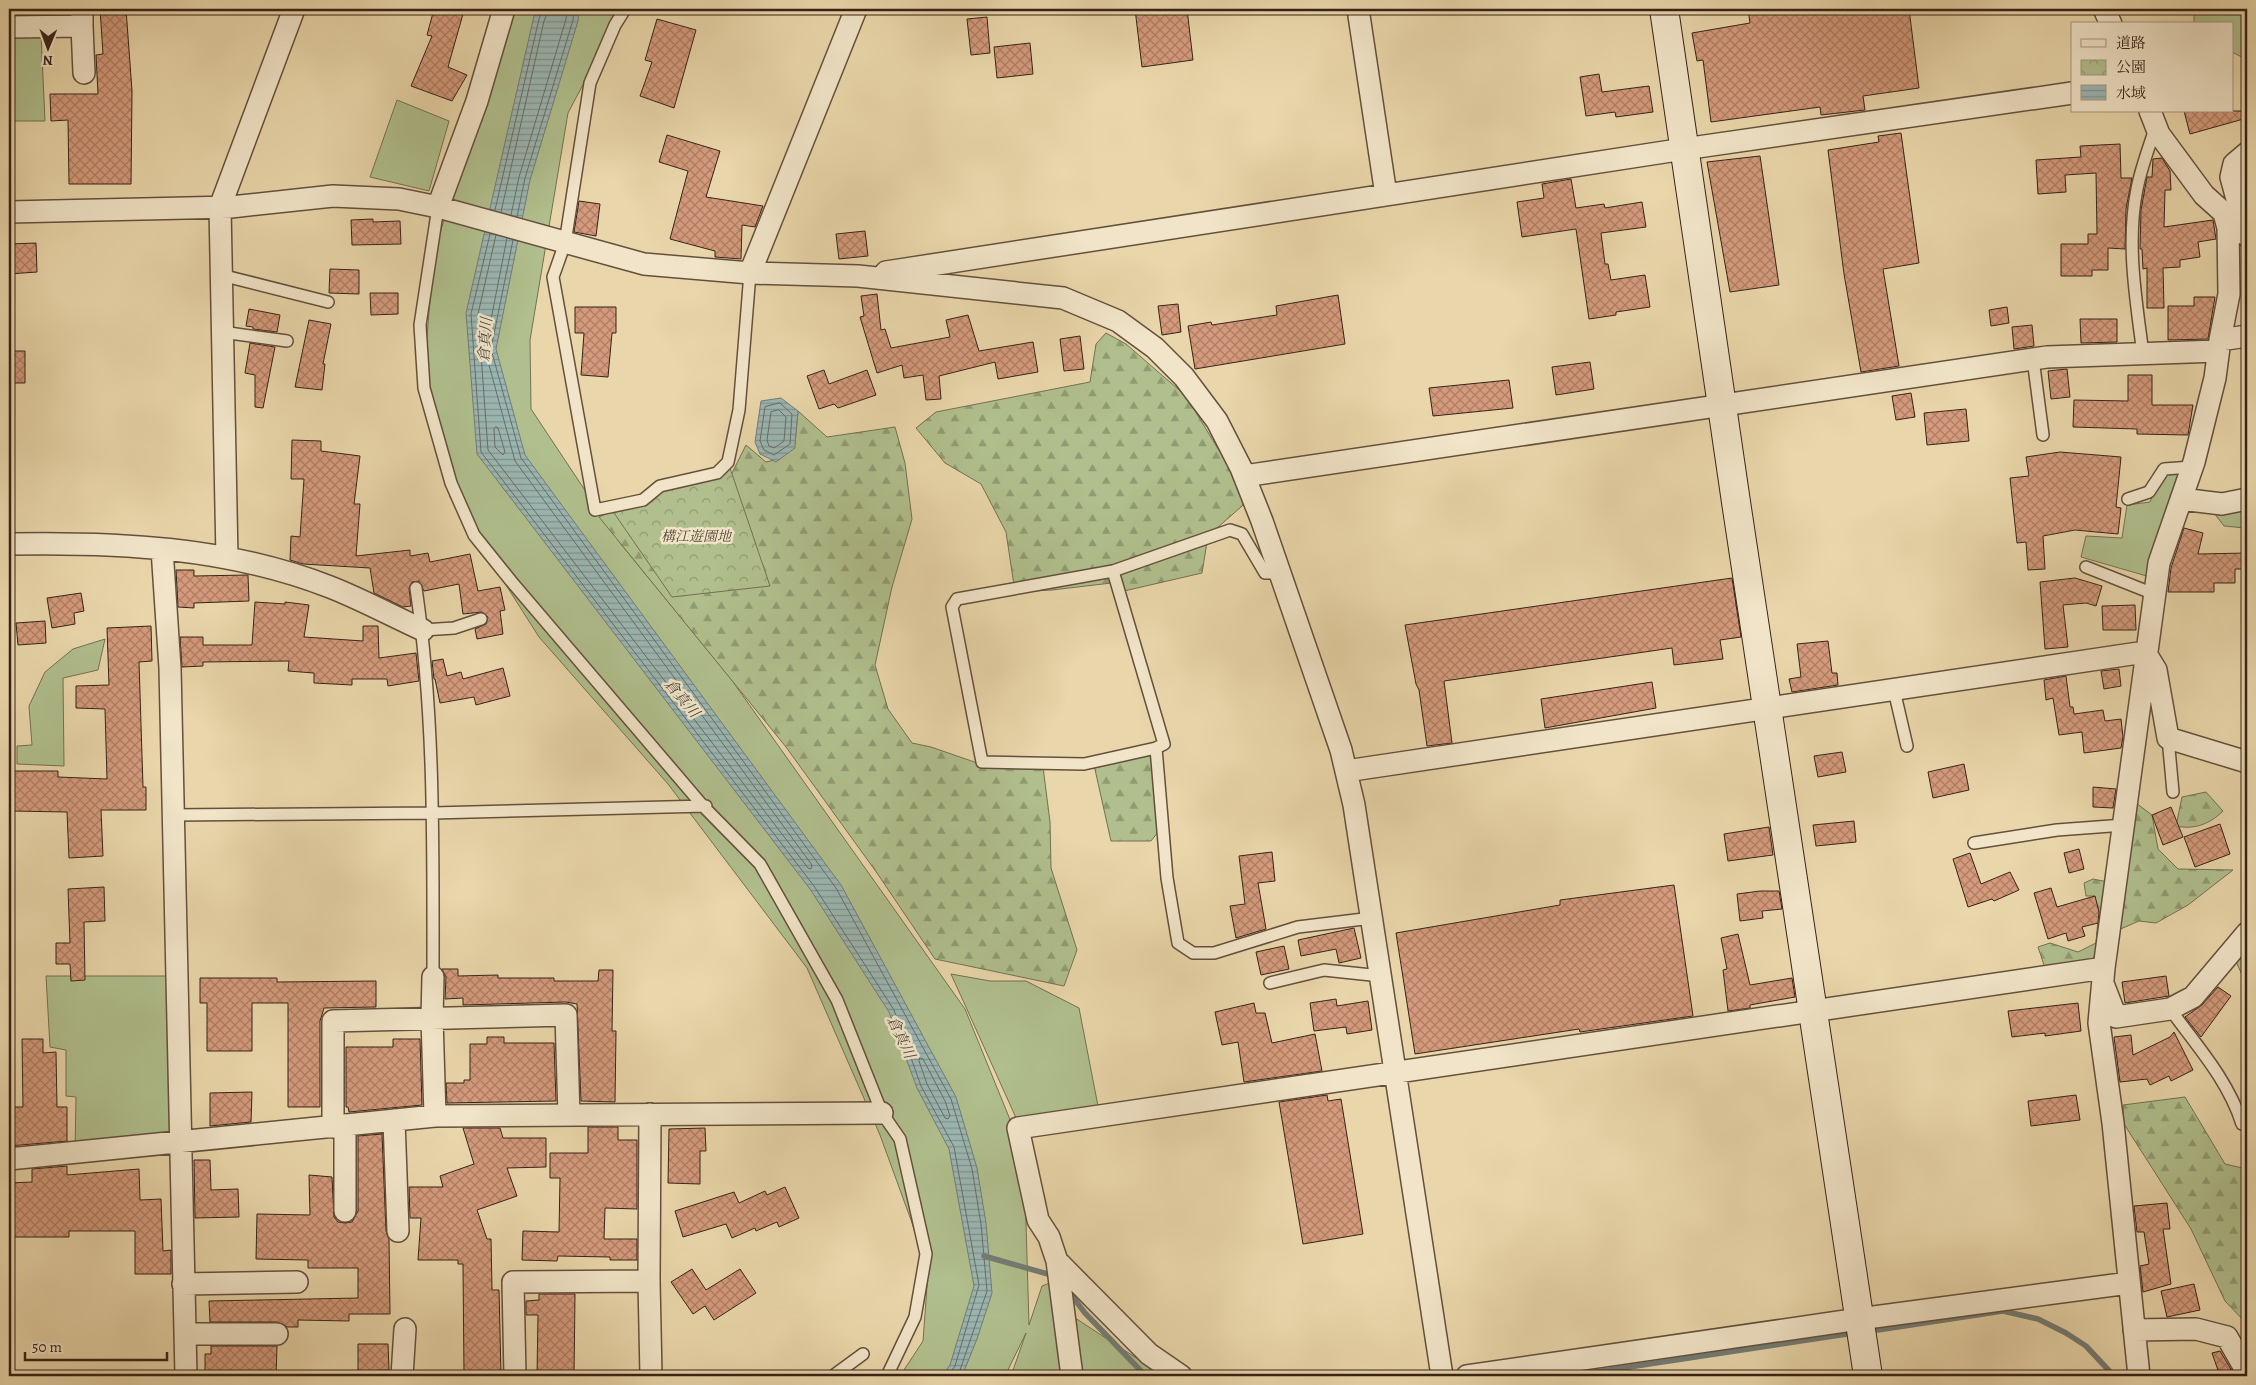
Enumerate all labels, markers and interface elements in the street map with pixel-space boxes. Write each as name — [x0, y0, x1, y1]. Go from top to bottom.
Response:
north arrow — [22, 22, 72, 72]
legend — [2071, 22, 2234, 112]
text: 道路 — [2116, 33, 2146, 53]
text: N — [43, 51, 53, 70]
text: 公園 — [2116, 57, 2146, 77]
text: 水域 — [2116, 83, 2146, 103]
water label: 倉真川 — [473, 315, 497, 363]
park label: 構江遊園地 — [661, 527, 733, 546]
water label: 倉真川 — [660, 674, 705, 723]
water label: 倉真川 — [882, 1012, 920, 1063]
scale bar — [25, 1330, 168, 1362]
text: 50 m — [32, 1337, 62, 1357]

